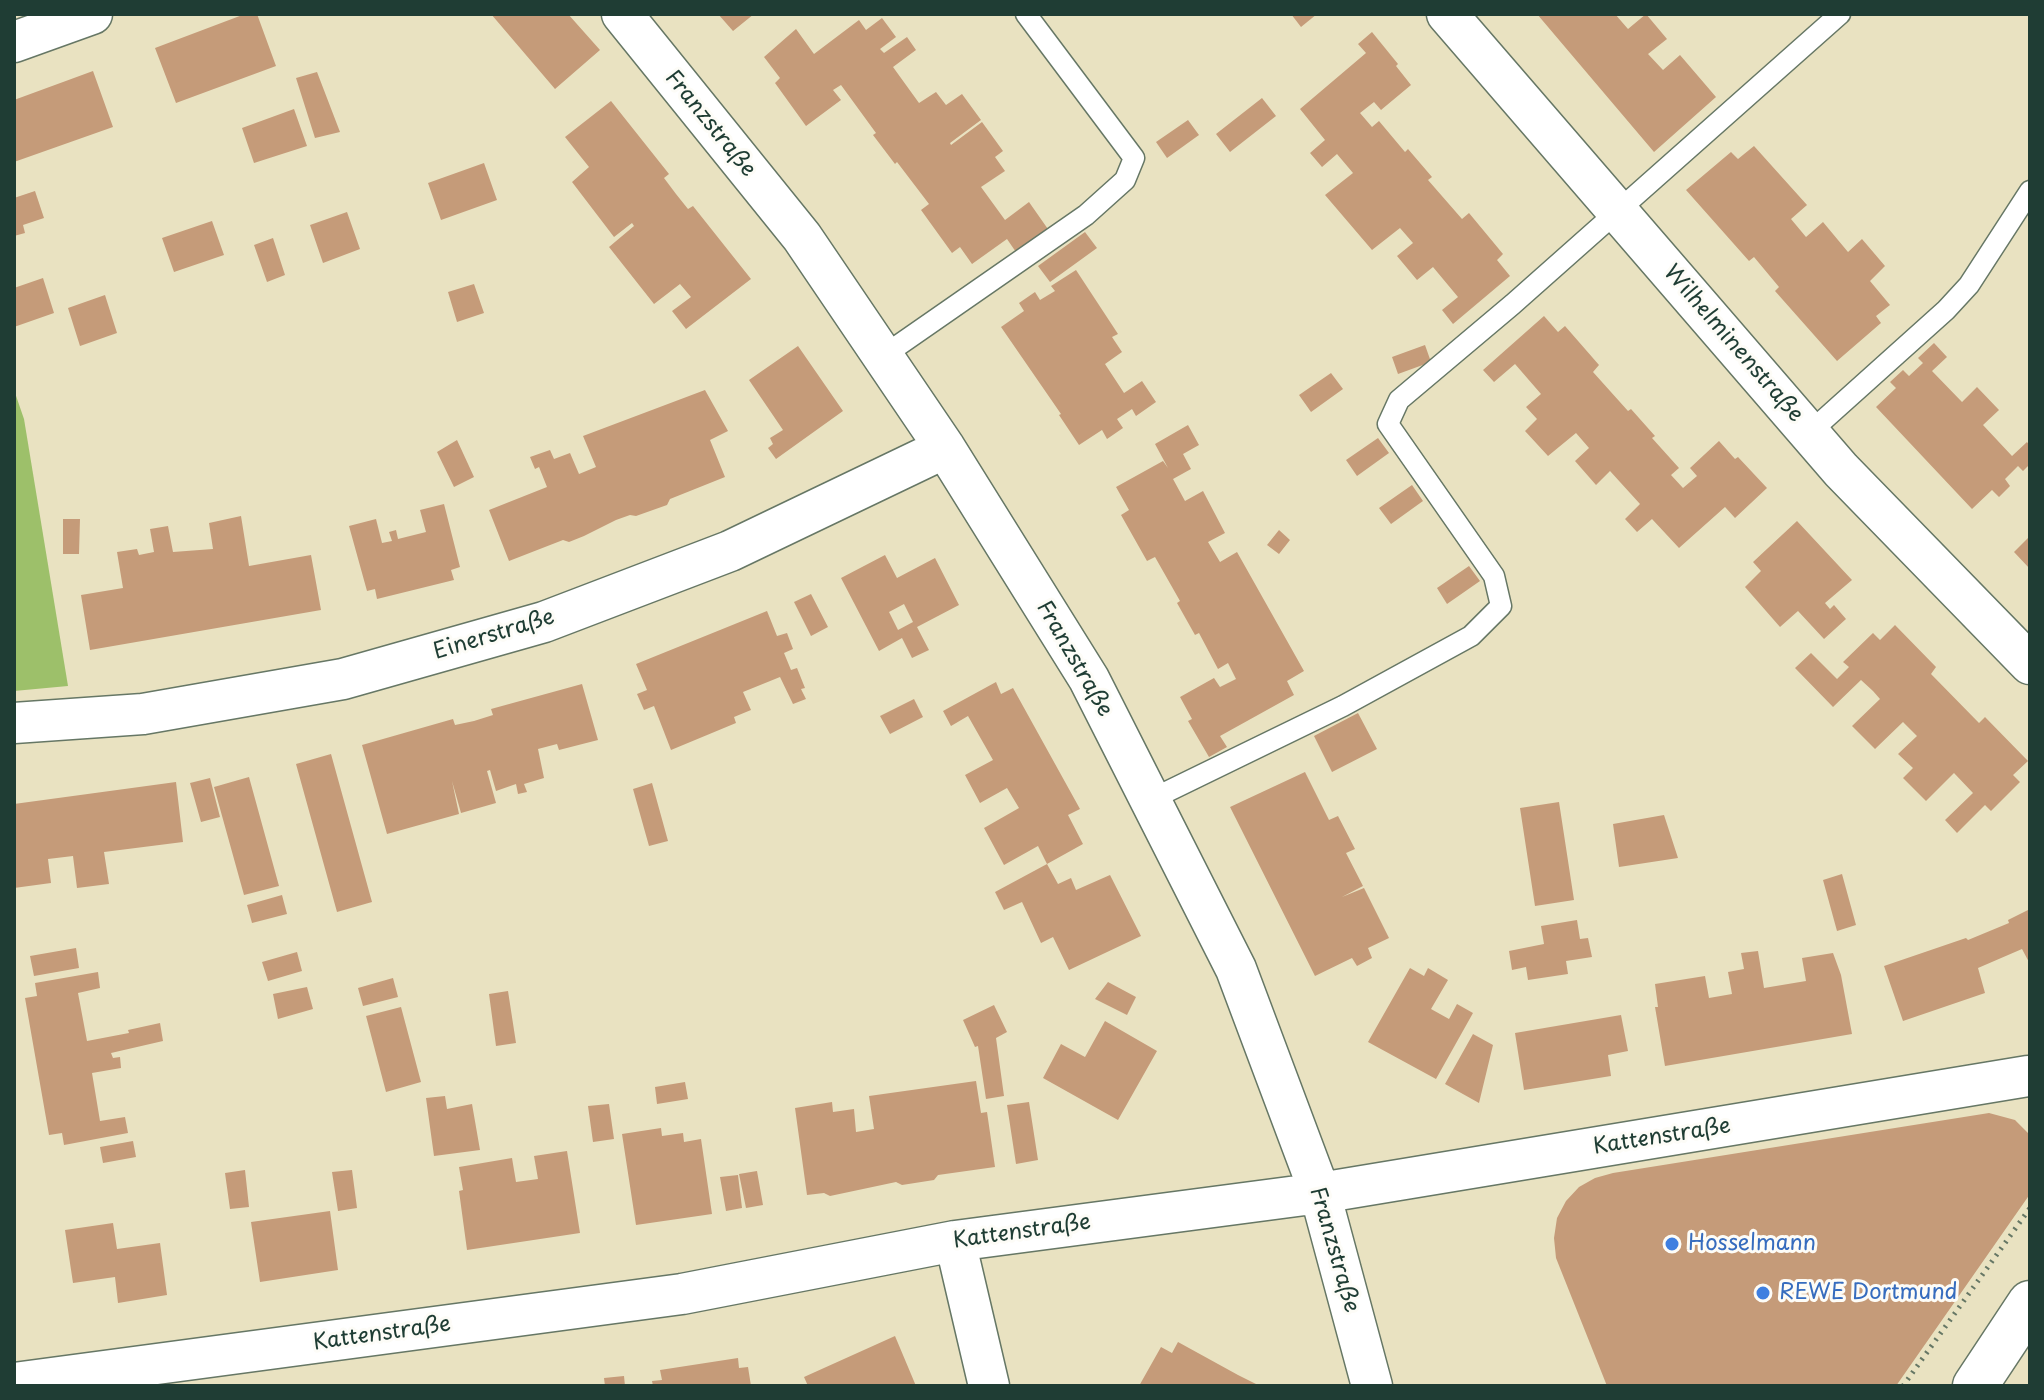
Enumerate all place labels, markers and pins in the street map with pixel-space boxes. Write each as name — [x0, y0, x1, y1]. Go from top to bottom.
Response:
place label: Hosselmann — [1688, 1231, 1816, 1257]
marker: Hosselmann — [1663, 1235, 1681, 1253]
place label: REWE Dortmund — [1779, 1280, 1958, 1306]
marker: REWE Dortmund — [1754, 1284, 1772, 1302]

